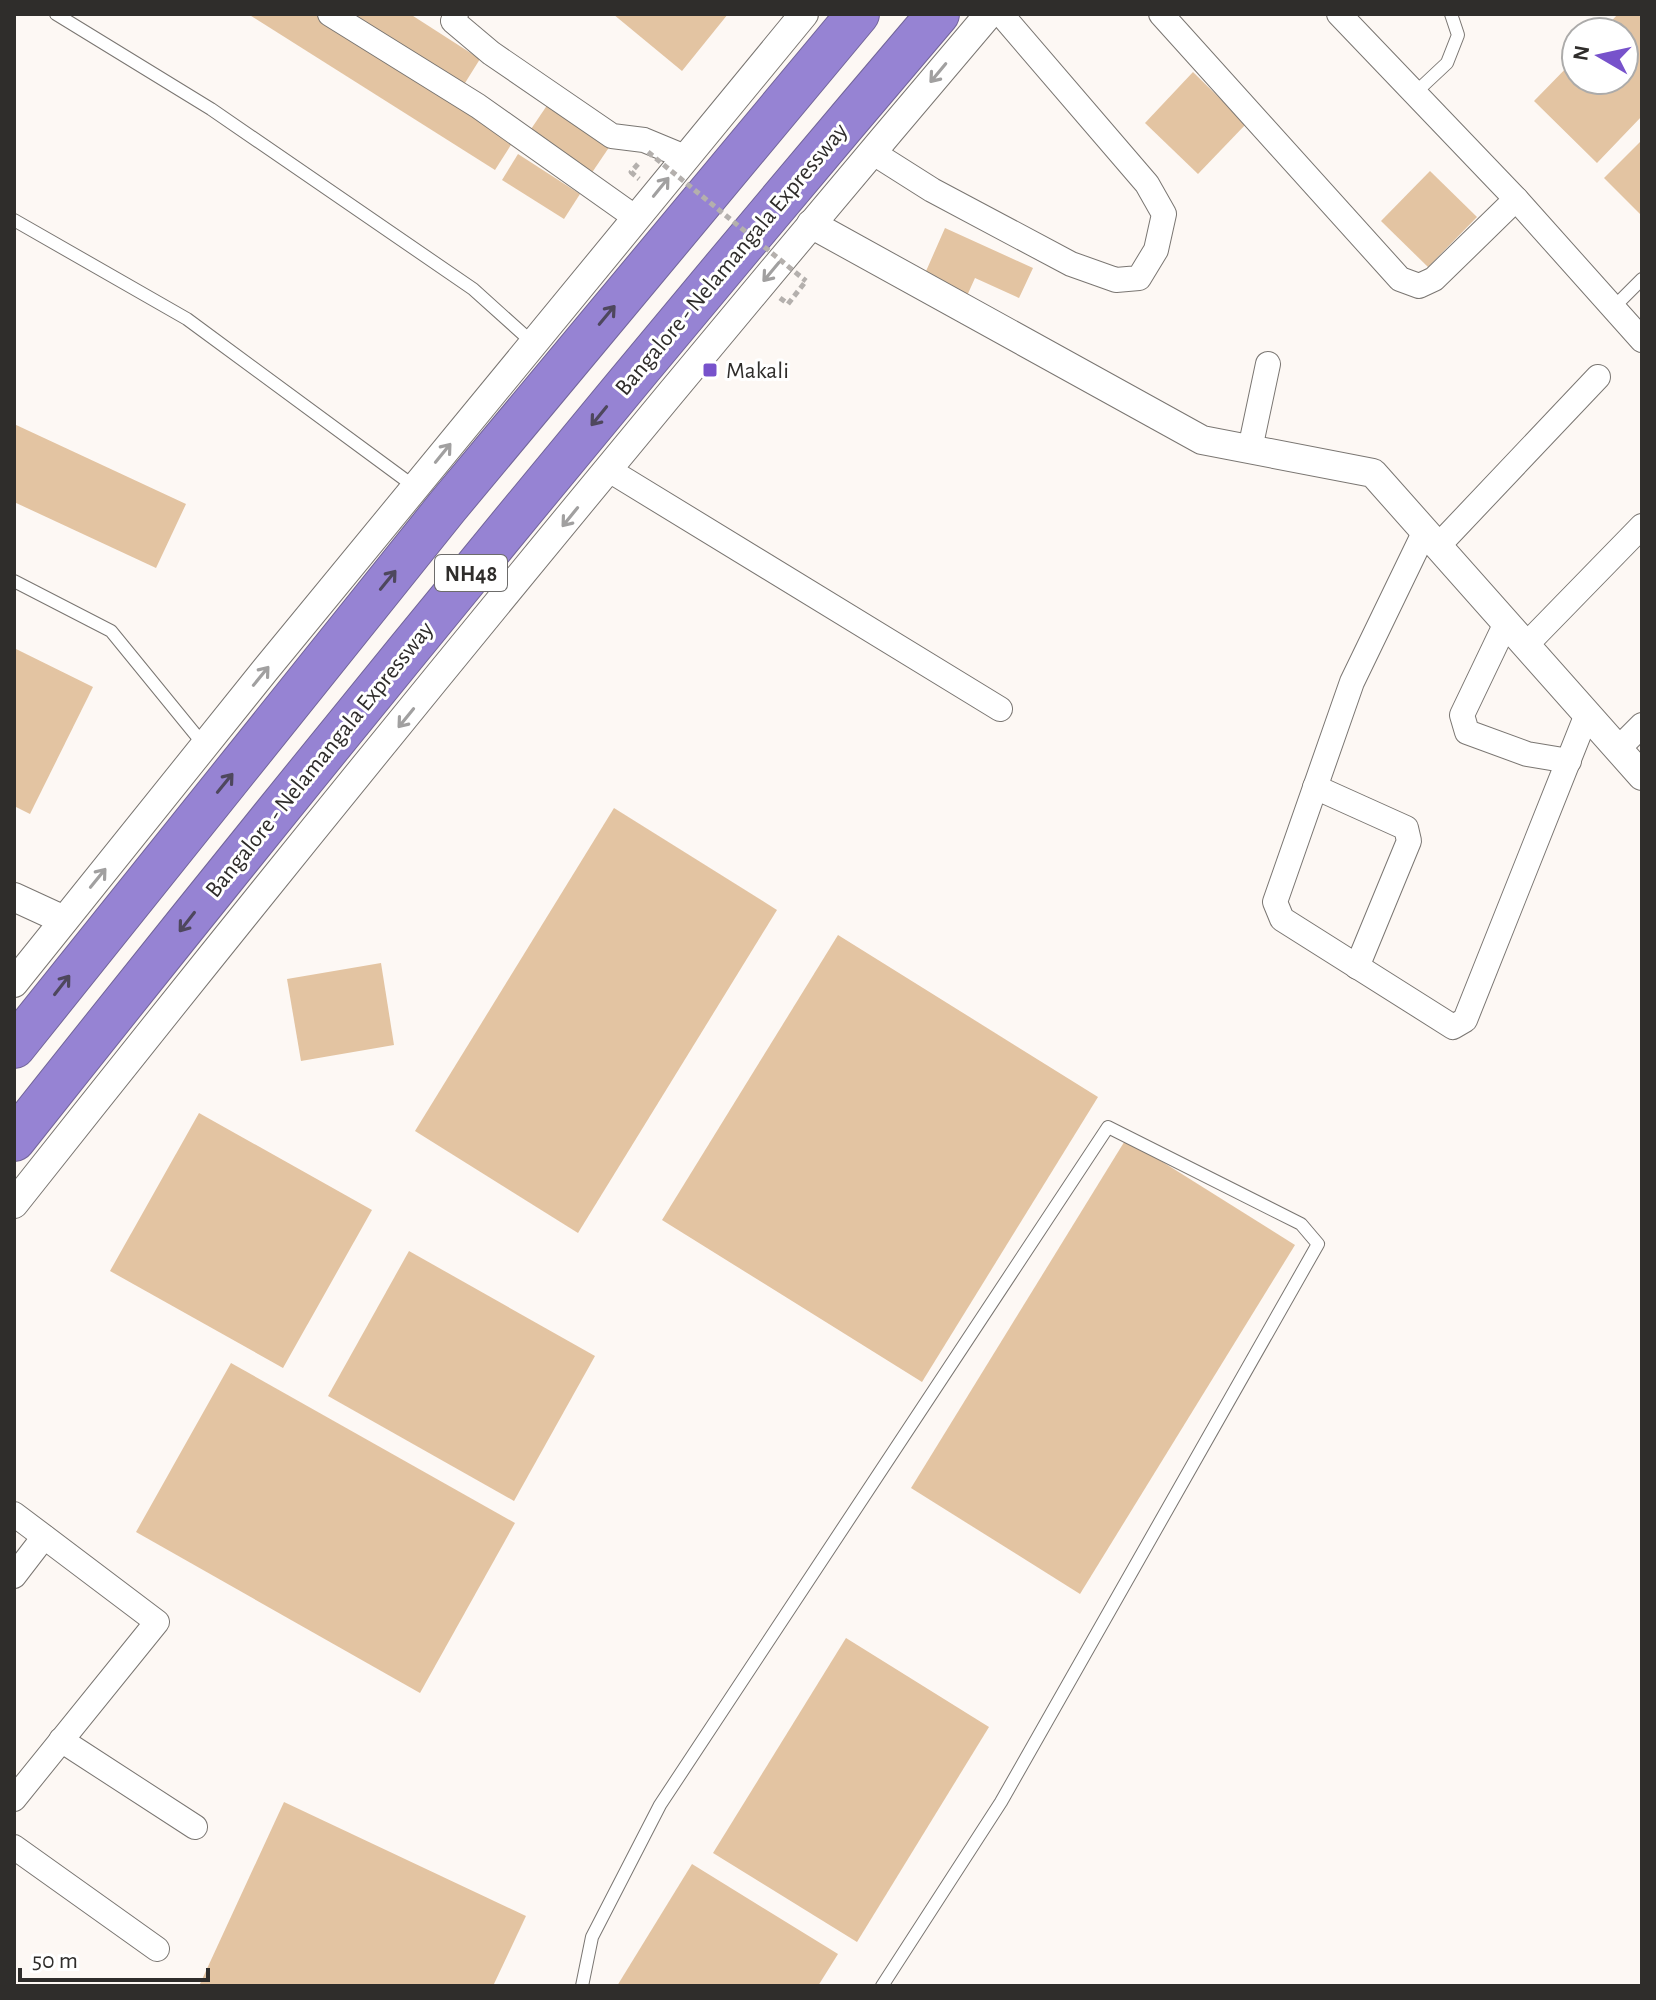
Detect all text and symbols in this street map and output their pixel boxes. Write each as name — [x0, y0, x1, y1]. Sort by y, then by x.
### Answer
north arrow — [1560, 16, 1640, 96]
text: N — [1569, 44, 1593, 62]
one-way arrow — [930, 63, 948, 83]
street label: Bangalore - Nelamangala Expressway — [611, 119, 853, 400]
one-way arrow — [652, 177, 670, 197]
one-way arrow — [762, 261, 780, 282]
one-way arrow — [598, 305, 616, 326]
place label: Makali — [726, 359, 789, 383]
marker: Makali — [701, 361, 719, 379]
one-way arrow — [591, 406, 609, 427]
one-way arrow — [434, 443, 452, 464]
one-way arrow — [562, 506, 580, 527]
road number: NH48 — [435, 555, 507, 591]
one-way arrow — [380, 570, 397, 591]
street label: Bangalore - Nelamangala Expressway — [201, 617, 438, 902]
one-way arrow — [251, 665, 269, 686]
one-way arrow — [397, 707, 415, 728]
one-way arrow — [216, 773, 234, 794]
one-way arrow — [89, 868, 106, 889]
one-way arrow — [179, 911, 196, 932]
one-way arrow — [54, 975, 71, 996]
scale bar — [20, 1932, 208, 1982]
text: 50 m — [32, 1949, 78, 1973]

